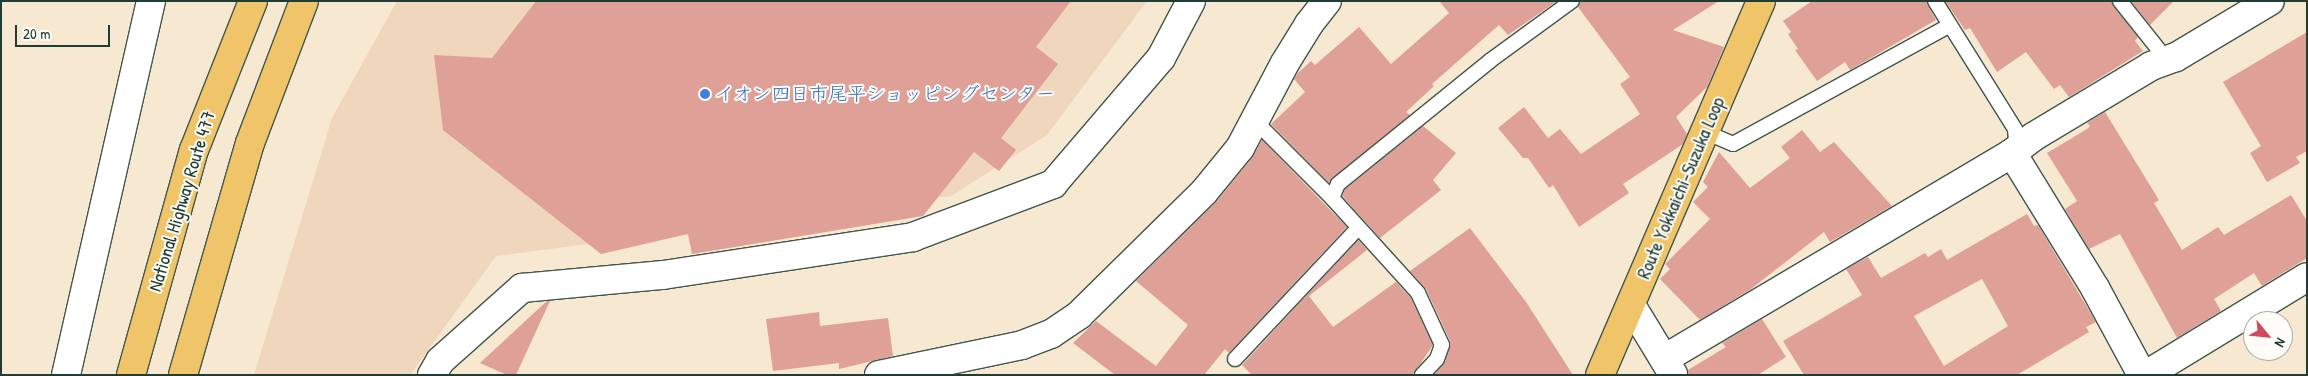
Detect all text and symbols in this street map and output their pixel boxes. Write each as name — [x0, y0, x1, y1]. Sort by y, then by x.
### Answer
scale bar — [18, 15, 112, 47]
text: 20 m — [23, 23, 50, 44]
place label: イオン四日市尾平ショッピングセンター — [715, 83, 1057, 105]
marker: イオン四日市尾平ショッピングセンター — [699, 88, 711, 100]
street label: Route Yokkaichi-Suzuka Loop — [1632, 94, 1730, 282]
street label: National Highway Route 477 — [144, 108, 220, 294]
north arrow — [2243, 311, 2293, 361]
text: N — [2271, 335, 2291, 351]

